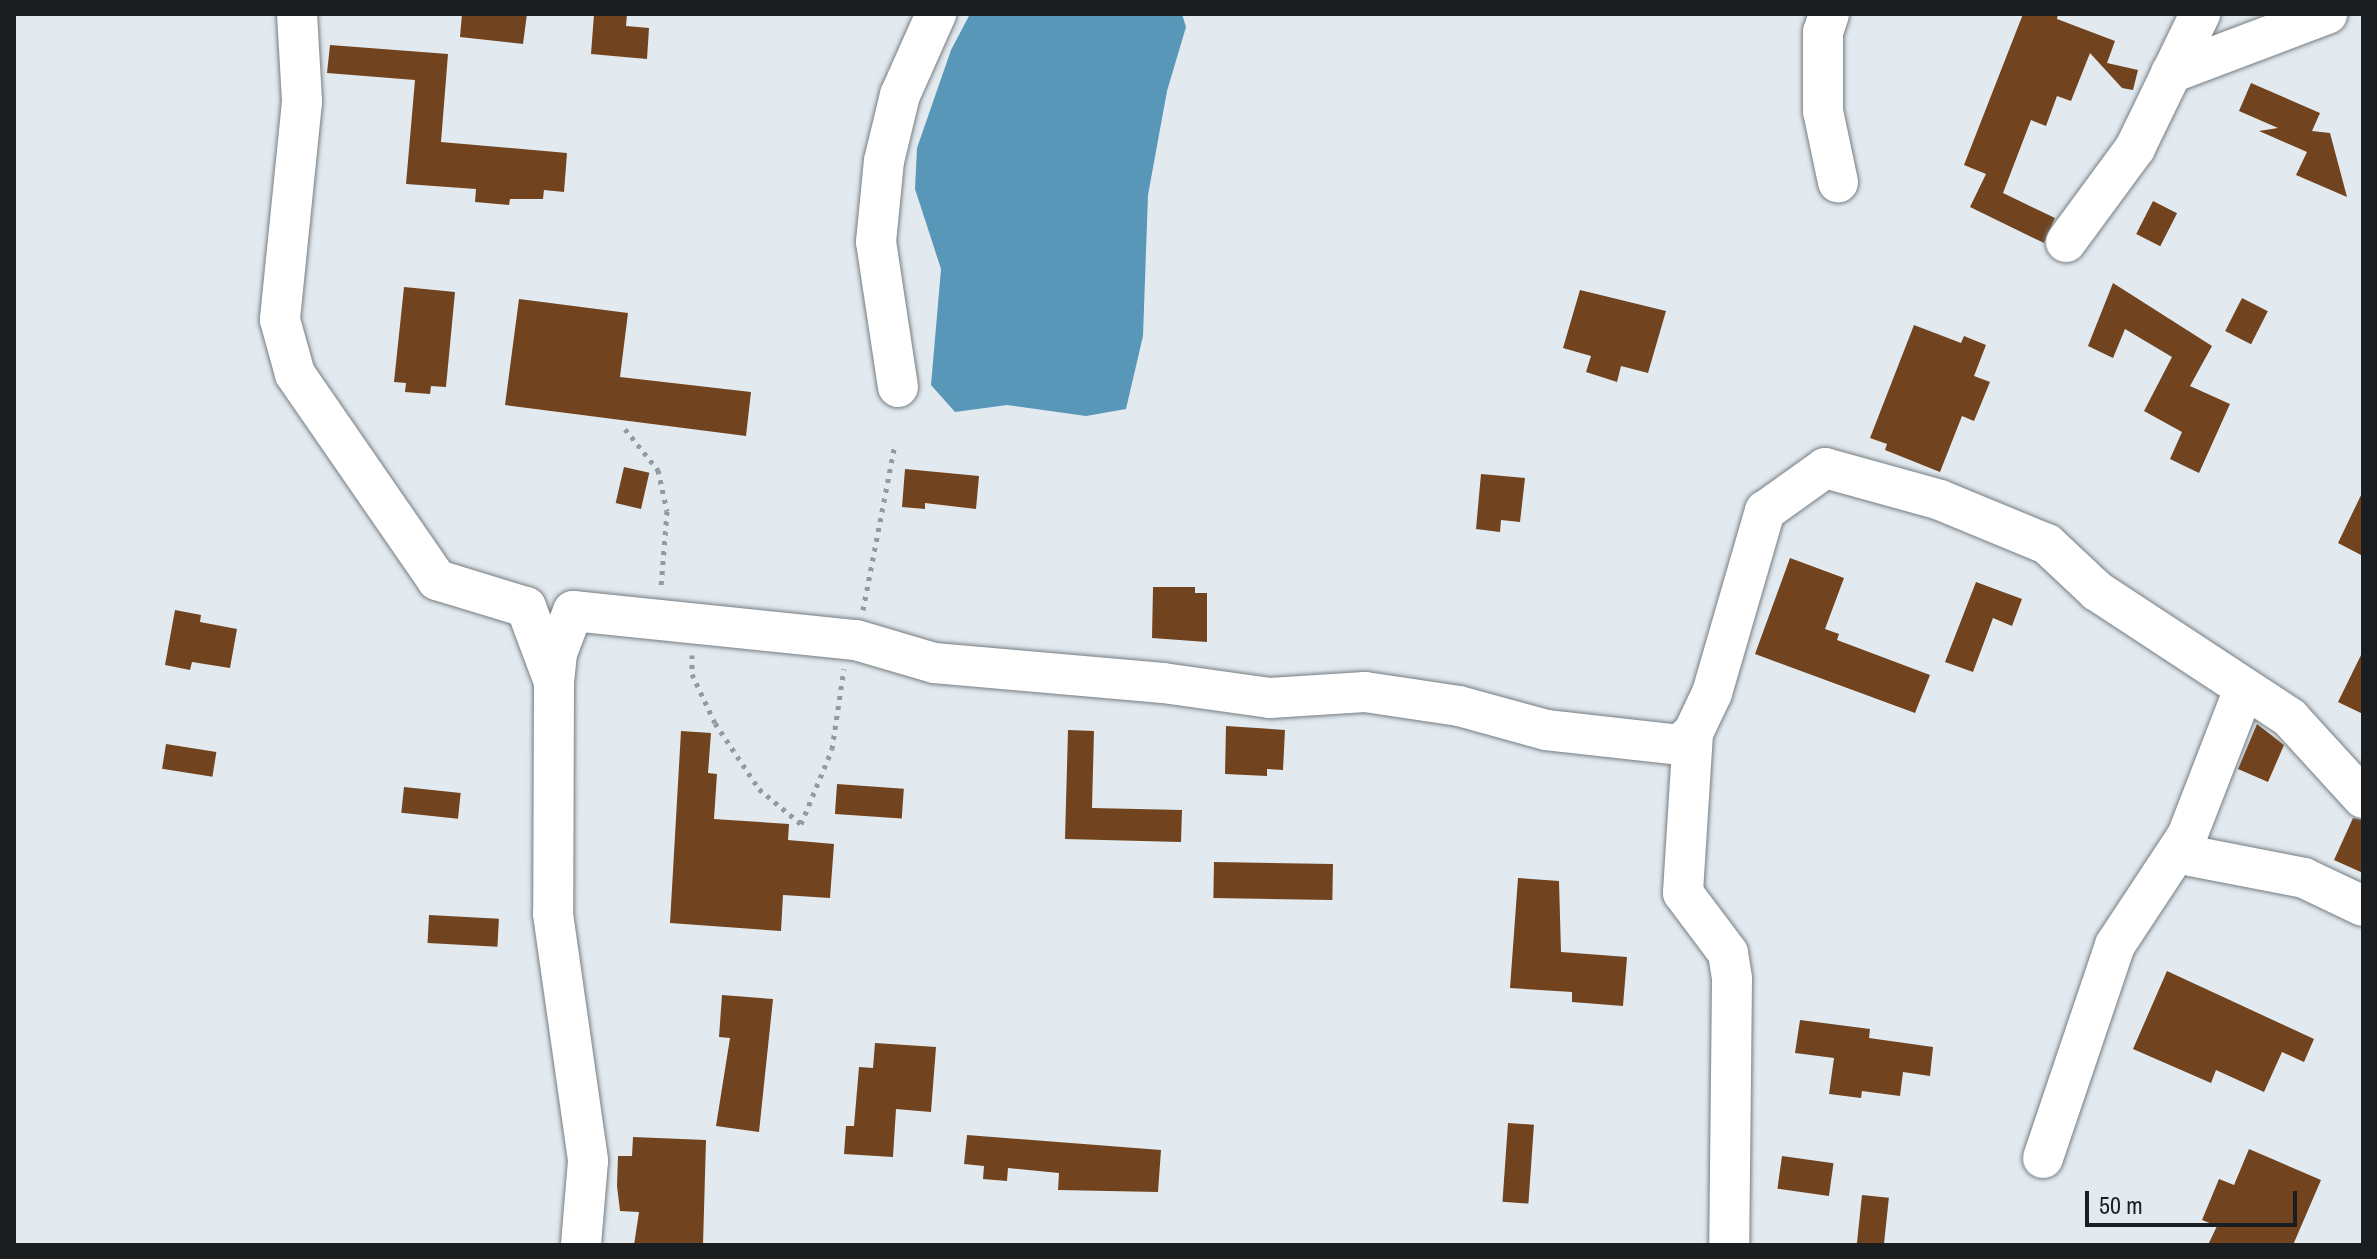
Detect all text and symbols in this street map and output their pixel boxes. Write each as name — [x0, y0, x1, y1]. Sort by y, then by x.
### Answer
scale bar — [2089, 1175, 2301, 1225]
text: 50 m — [2099, 1189, 2143, 1221]

